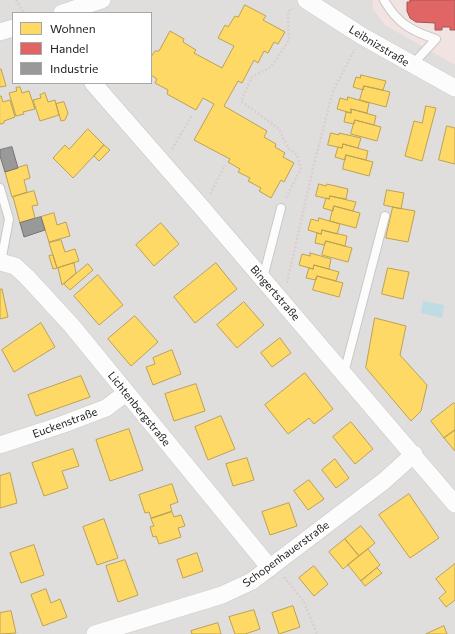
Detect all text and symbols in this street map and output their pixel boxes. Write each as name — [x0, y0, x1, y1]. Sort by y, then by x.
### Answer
legend — [12, 12, 152, 84]
text: Wohnen — [50, 21, 96, 35]
street label: Leibnizstraße — [346, 23, 412, 69]
text: Handel — [50, 41, 88, 55]
text: Industrie — [50, 61, 98, 75]
street label: Bingertstraße — [247, 263, 303, 323]
street label: Lichtenbergstraße — [105, 369, 173, 449]
street label: Euckenstraße — [31, 405, 99, 441]
street label: Schopenhauerstraße — [240, 518, 332, 590]

